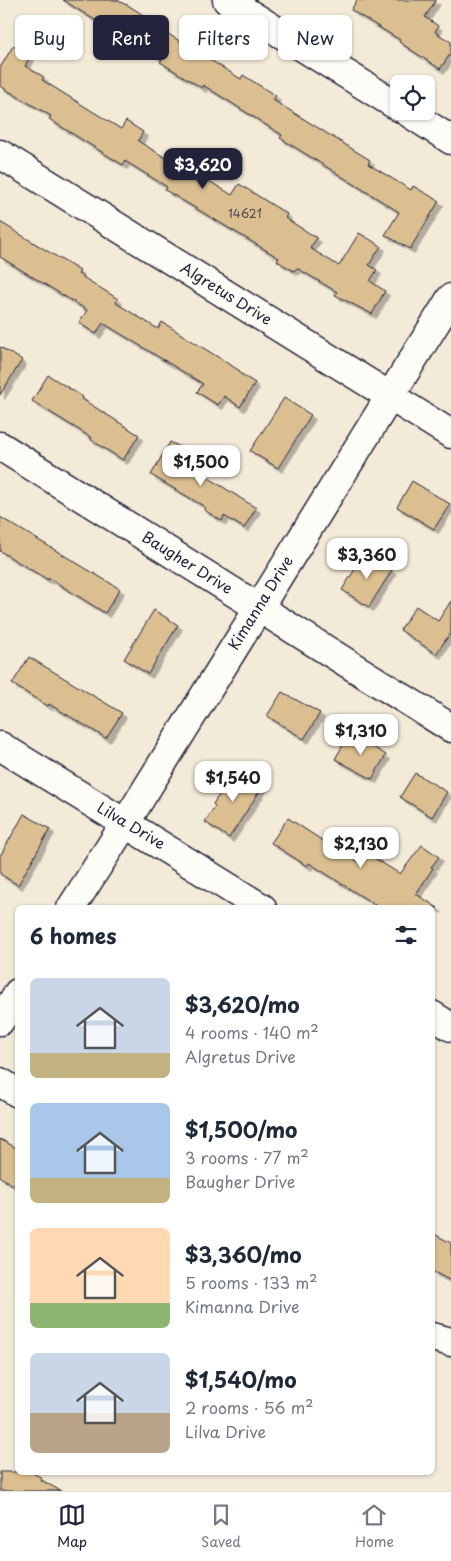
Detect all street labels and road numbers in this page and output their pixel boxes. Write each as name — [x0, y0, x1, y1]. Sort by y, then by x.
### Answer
street label: Algretus Drive — [177, 255, 277, 330]
street label: Baugher Drive — [138, 525, 238, 599]
street label: Kimanna Drive — [222, 551, 298, 654]
street label: Lilva Drive — [93, 795, 170, 854]

